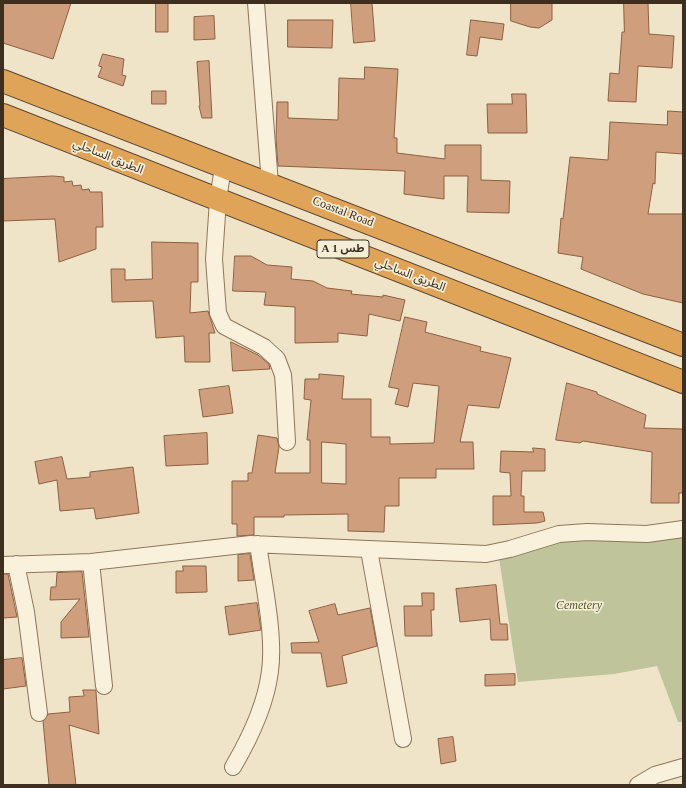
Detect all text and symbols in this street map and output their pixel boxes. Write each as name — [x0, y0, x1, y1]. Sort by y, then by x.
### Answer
street label: الطريق الساحلي — [71, 136, 145, 178]
street label: Coastal Road — [310, 194, 376, 230]
road number: A 1 طس — [317, 240, 369, 258]
street label: الطريق الساحلي — [373, 255, 447, 295]
park label: Cemetery — [556, 599, 602, 613]

